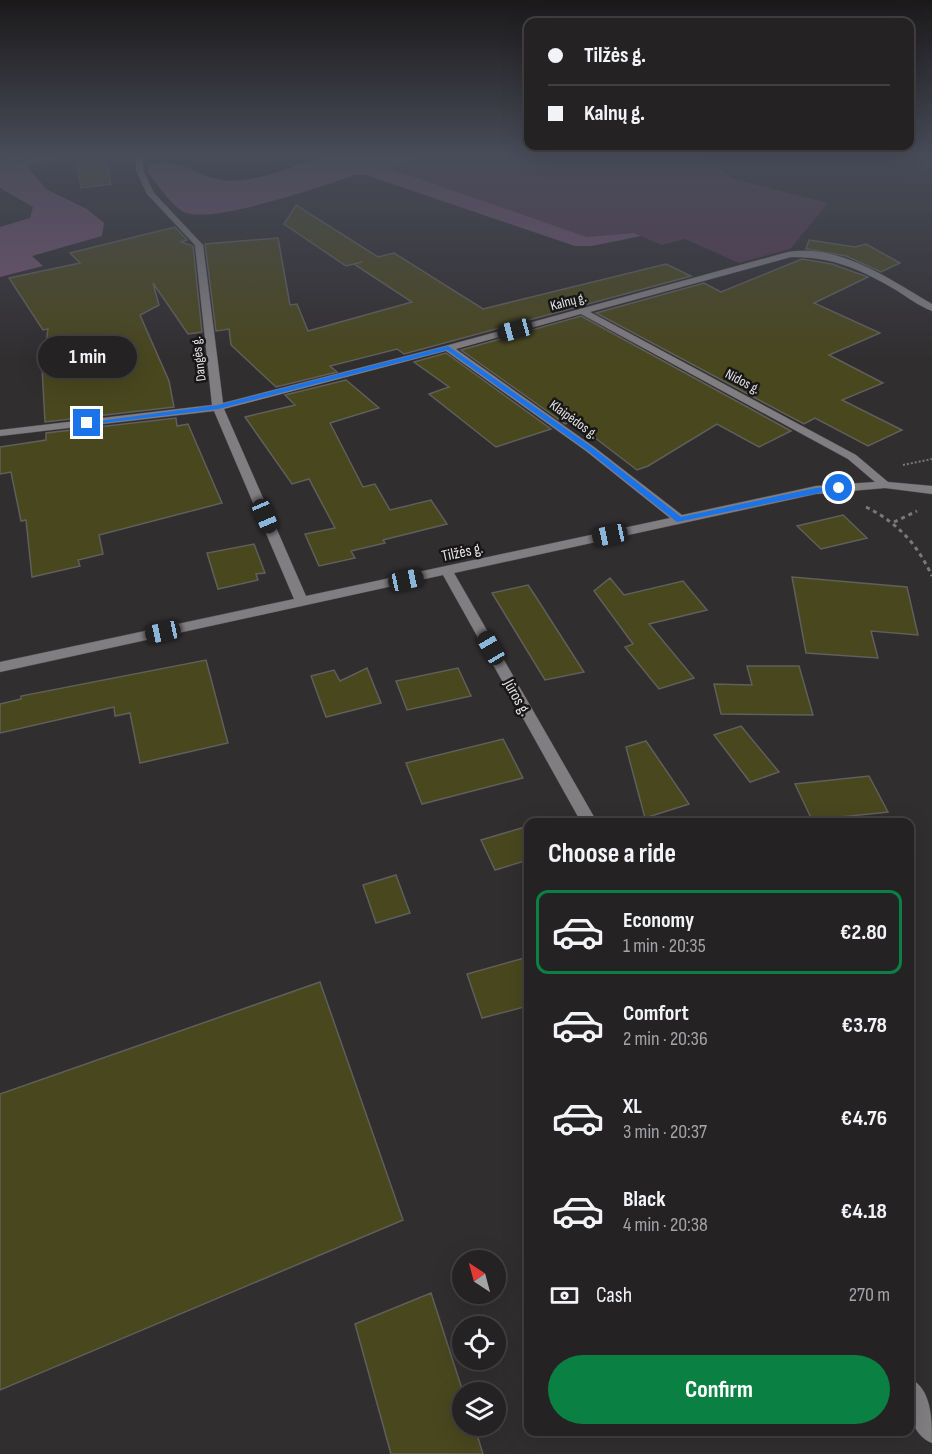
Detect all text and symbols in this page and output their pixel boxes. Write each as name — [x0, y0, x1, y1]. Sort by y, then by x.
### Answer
text: Tilžės g. — [584, 42, 646, 69]
text: Kalnų g. — [584, 100, 645, 127]
street label: Kalnų g. — [548, 289, 588, 314]
car — [495, 317, 535, 343]
callout: 1 min — [38, 336, 136, 378]
street label: Dangės g. — [187, 336, 210, 382]
text: 1 min — [69, 345, 106, 369]
street label: Nidos g. — [722, 365, 763, 398]
street label: Klaipėdos g. — [546, 396, 601, 443]
route end — [73, 409, 100, 436]
route start — [825, 474, 852, 501]
car — [250, 496, 280, 536]
car — [591, 522, 629, 548]
street label: Tilžės g. — [440, 539, 485, 566]
car — [387, 567, 425, 593]
car — [144, 619, 182, 645]
car — [474, 628, 508, 668]
street label: Jūros g. — [499, 675, 534, 719]
text: Choose a ride — [548, 838, 676, 870]
icon: car — [551, 905, 605, 959]
text: Economy — [623, 907, 694, 934]
text: €2.80 — [840, 919, 887, 946]
text: 1 min · 20:35 — [623, 934, 706, 958]
icon: car — [551, 998, 605, 1052]
text: Comfort — [623, 1000, 689, 1027]
text: €3.78 — [841, 1012, 887, 1039]
text: 2 min · 20:36 — [623, 1027, 708, 1051]
icon: car — [551, 1091, 605, 1145]
text: XL — [623, 1093, 642, 1120]
text: €4.76 — [841, 1105, 887, 1132]
text: 3 min · 20:37 — [623, 1120, 707, 1144]
icon: car — [551, 1184, 605, 1238]
text: Black — [623, 1186, 665, 1213]
text: €4.18 — [841, 1198, 887, 1225]
text: 4 min · 20:38 — [623, 1213, 708, 1237]
north arrow — [452, 1250, 506, 1304]
map controls — [452, 1250, 506, 1436]
icon: cash — [548, 1279, 581, 1312]
text: Cash — [596, 1282, 632, 1309]
text: 270 m — [849, 1283, 890, 1307]
button: locate — [452, 1316, 506, 1370]
button: Confirm — [548, 1355, 890, 1424]
button: layers — [452, 1382, 506, 1436]

